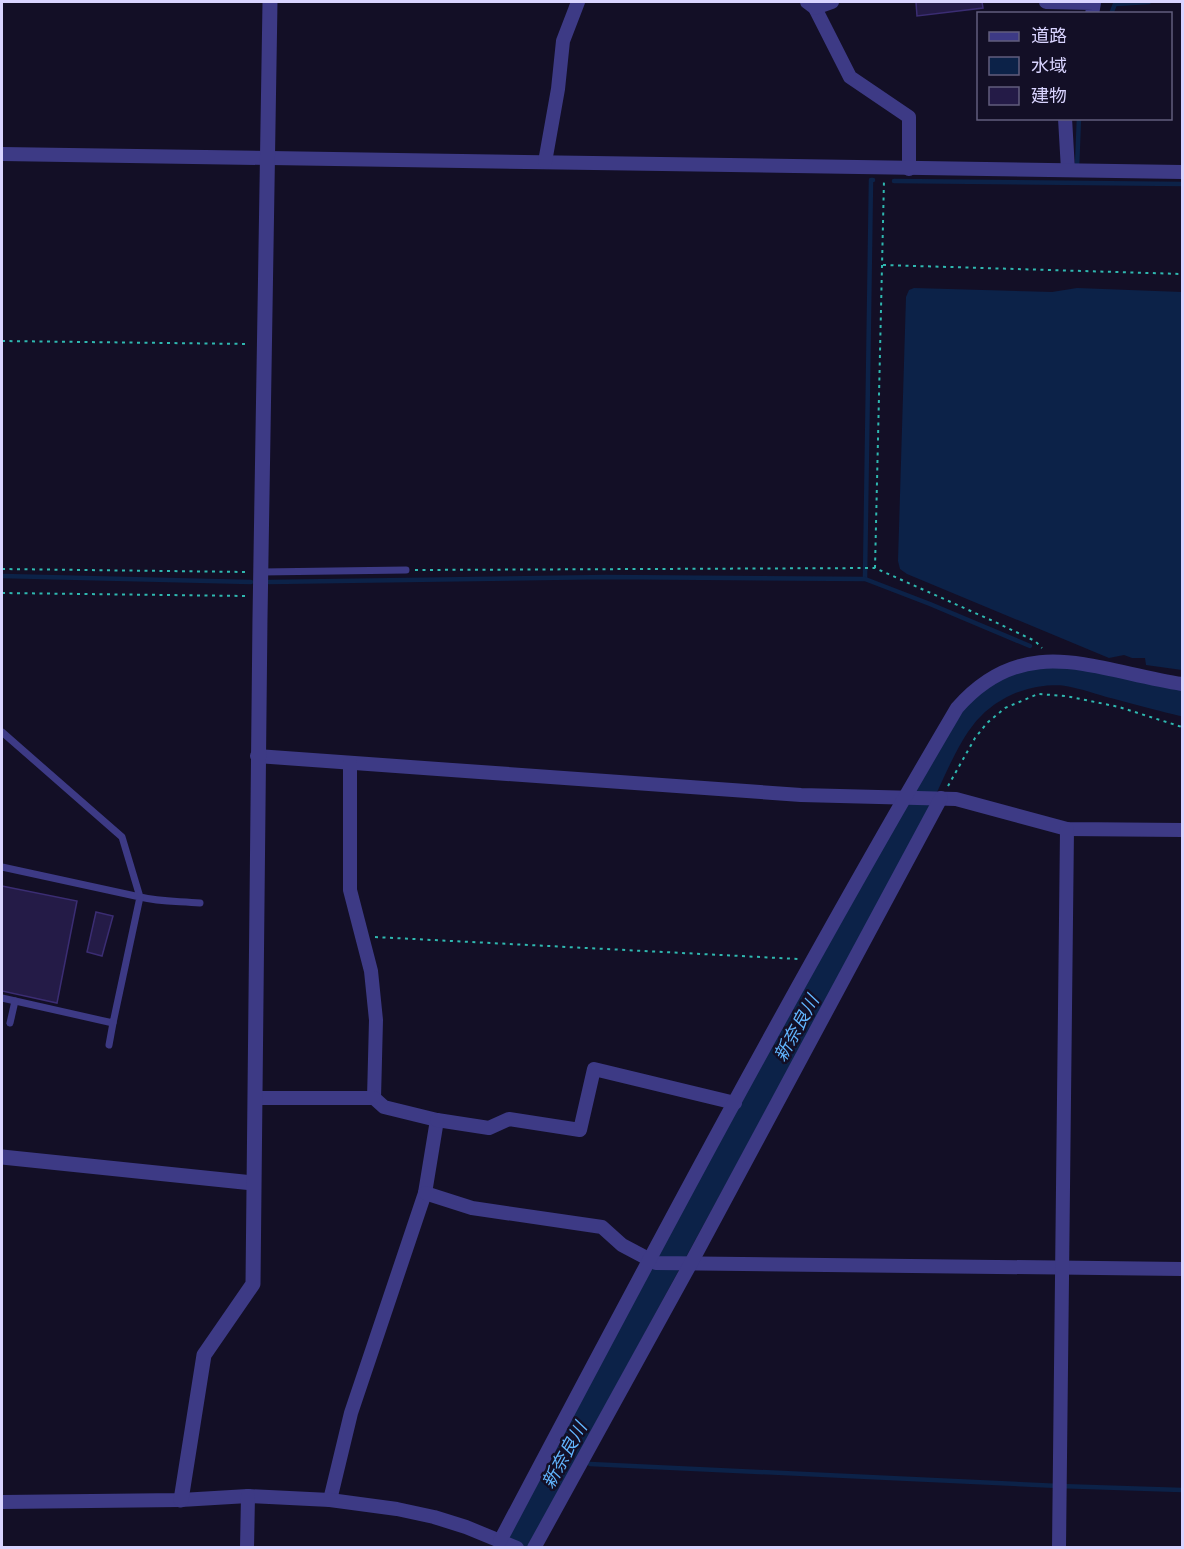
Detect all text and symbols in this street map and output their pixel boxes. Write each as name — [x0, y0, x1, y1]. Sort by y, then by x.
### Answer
legend — [977, 12, 1172, 120]
text: 道路 — [1031, 24, 1067, 47]
text: 水域 — [1031, 54, 1067, 77]
text: 建物 — [1031, 84, 1067, 107]
water label: 新奈良川 — [768, 989, 824, 1065]
water label: 新奈良川 — [536, 1416, 592, 1492]

